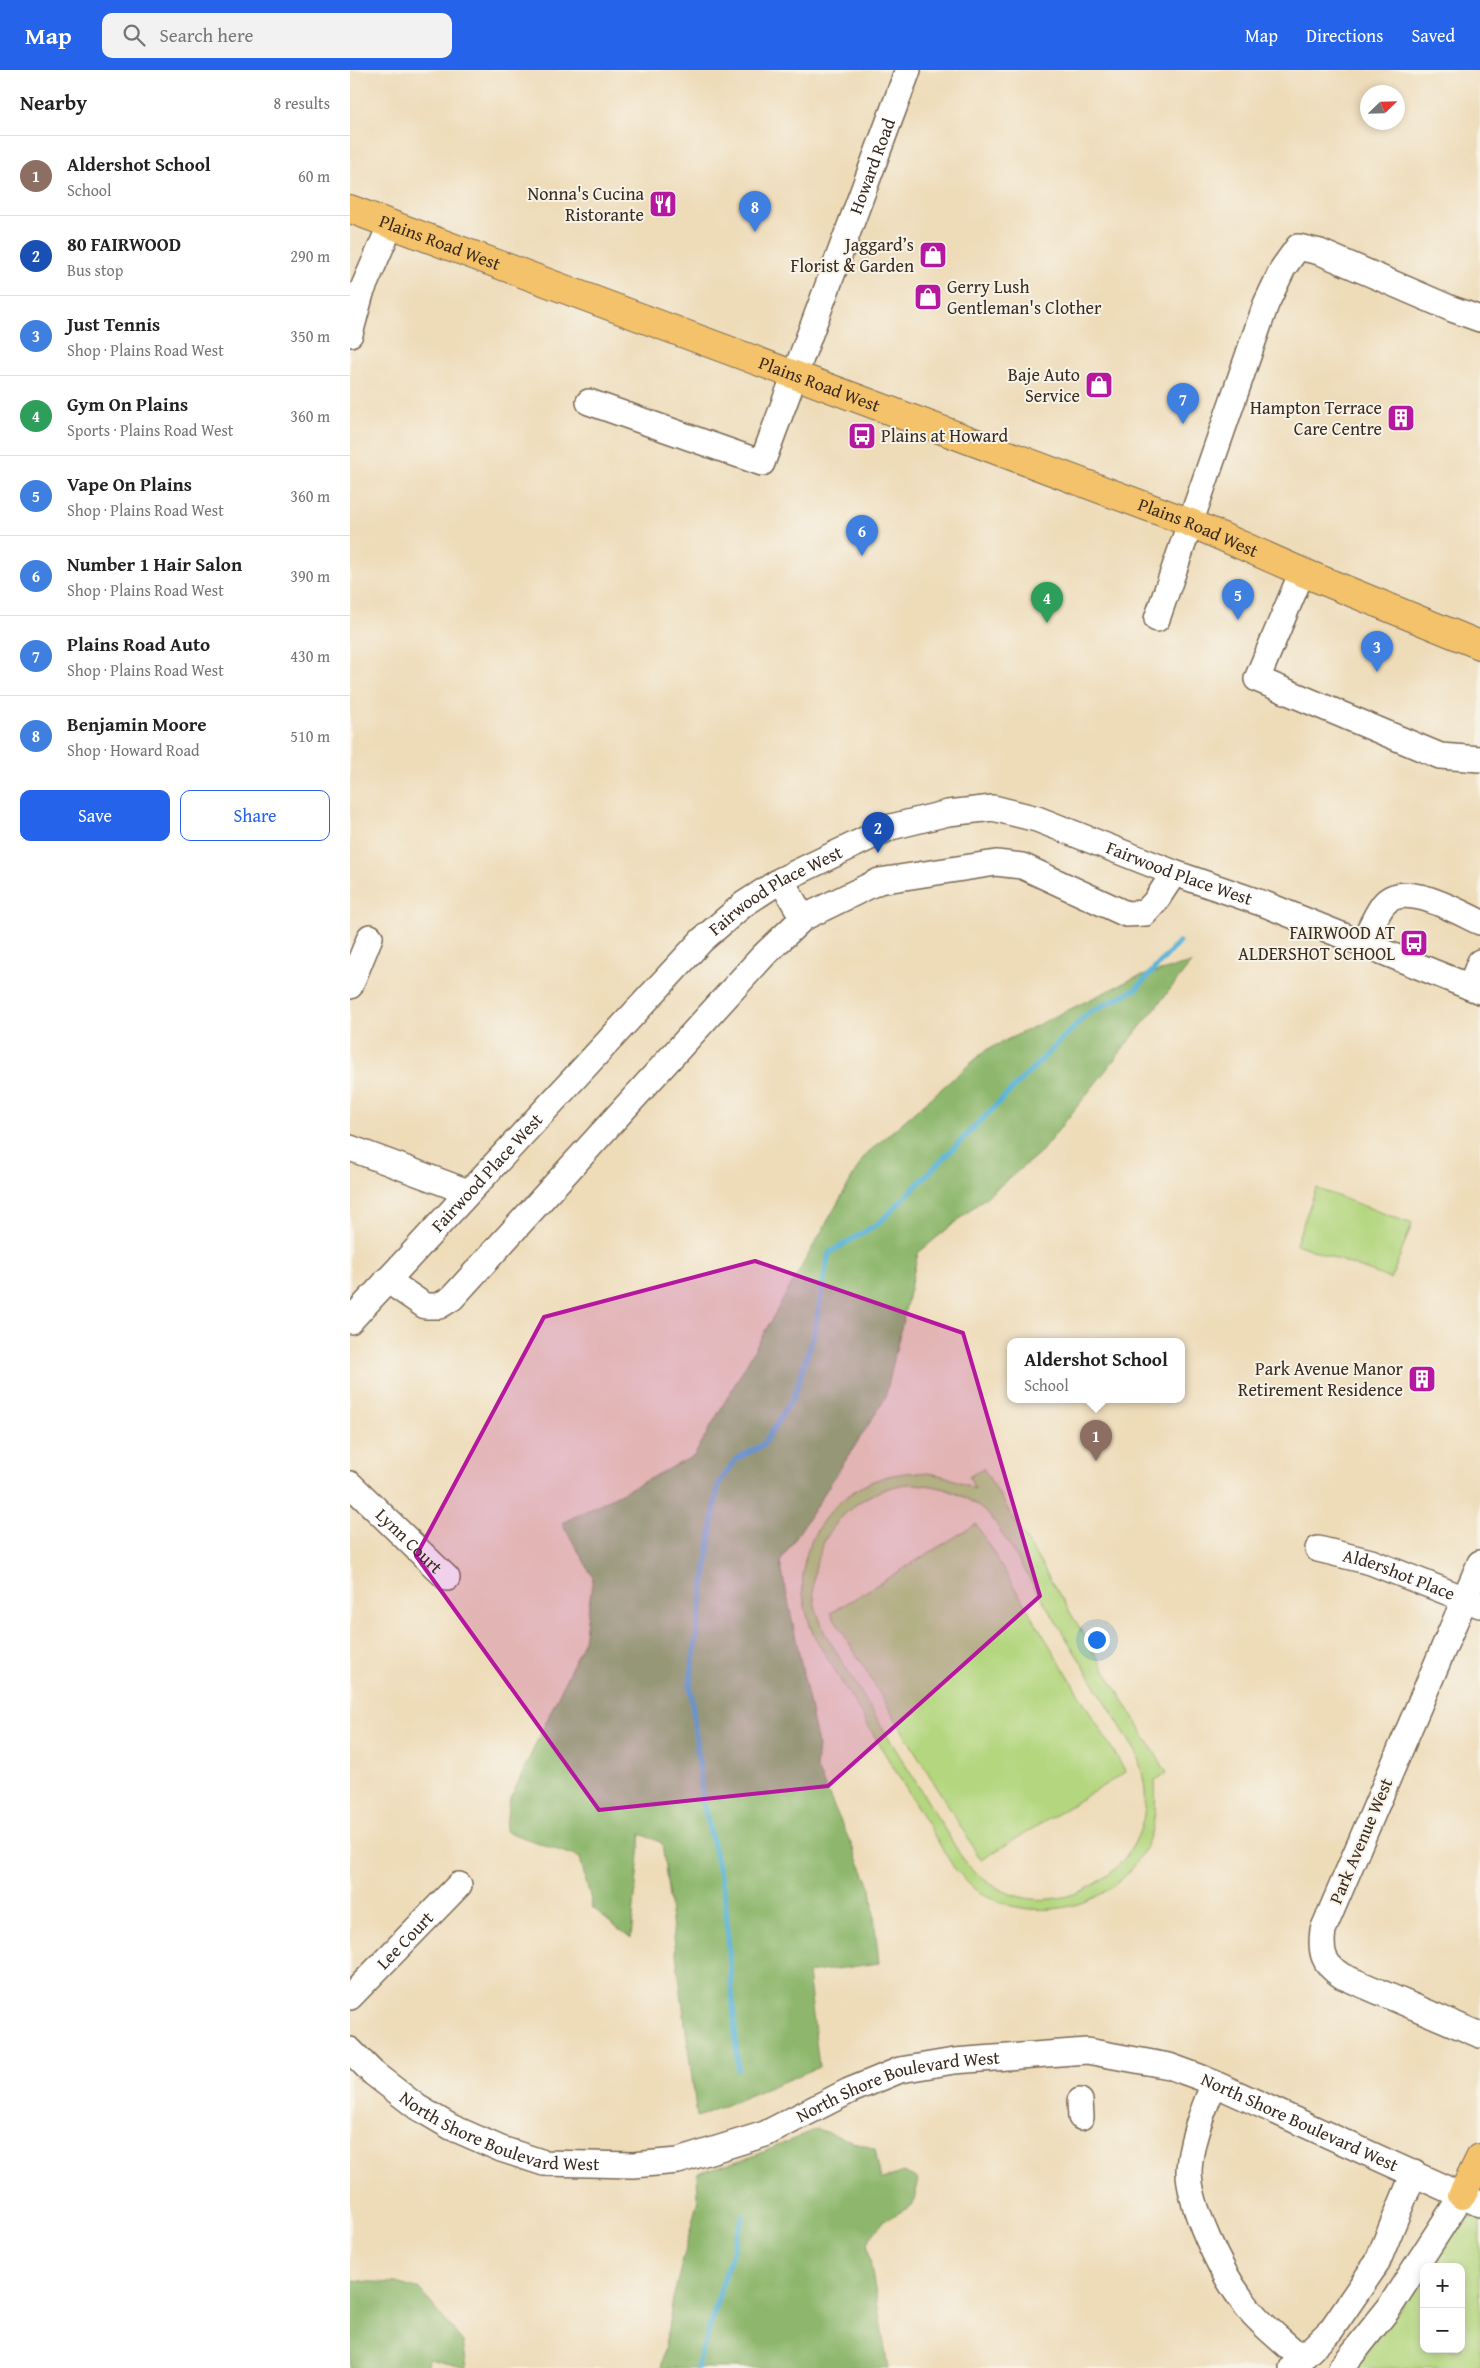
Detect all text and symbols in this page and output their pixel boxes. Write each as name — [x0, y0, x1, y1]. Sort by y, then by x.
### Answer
search box — [102, 13, 452, 58]
text: Map — [25, 18, 72, 53]
icon: search — [120, 21, 148, 49]
text: Search here — [160, 21, 253, 49]
text: Map — [1245, 22, 1278, 49]
text: Directions — [1306, 22, 1383, 49]
text: Saved — [1411, 22, 1455, 49]
north arrow — [1360, 85, 1405, 130]
text: Nearby — [20, 87, 87, 118]
text: 8 results — [273, 91, 330, 115]
street label: Howard Road — [842, 114, 902, 218]
text: Aldershot School — [67, 150, 211, 178]
text: 1 — [32, 164, 40, 188]
text: 60 m — [298, 164, 330, 188]
text: School — [67, 178, 111, 202]
place label: Nonna's Cucina Ristorante — [527, 180, 644, 228]
restaurant icon: Nonna's Cucina Ristorante — [648, 189, 678, 219]
pin: 8 — [739, 191, 771, 232]
street label: Plains Road West — [376, 207, 505, 277]
text: 80 FAIRWOOD — [67, 230, 181, 258]
place label: Jaggard’s Florist & Garden — [790, 231, 914, 279]
shop icon: Jaggard’s Florist & Garden — [918, 240, 948, 270]
text: 2 — [32, 244, 40, 268]
text: 290 m — [290, 244, 330, 268]
text: Bus stop — [67, 258, 123, 282]
place label: Gerry Lush Gentleman's Clother — [947, 273, 1102, 321]
shop icon: Gerry Lush Gentleman's Clother — [913, 282, 943, 312]
text: Just Tennis — [67, 310, 160, 338]
text: 3 — [32, 324, 40, 348]
text: 350 m — [290, 324, 330, 348]
text: Shop · Plains Road West — [67, 338, 224, 362]
street label: Plains Road West — [755, 349, 885, 419]
place label: Baje Auto Service — [1008, 361, 1080, 409]
shop icon: Baje Auto Service — [1084, 370, 1114, 400]
pin: 7 — [1167, 383, 1199, 424]
text: Gym On Plains — [67, 390, 188, 418]
place label: Hampton Terrace Care Centre — [1250, 394, 1382, 442]
building icon: Hampton Terrace Care Centre — [1386, 403, 1416, 433]
text: 4 — [32, 404, 40, 428]
text: 360 m — [290, 404, 330, 428]
text: Sports · Plains Road West — [67, 418, 233, 442]
bus stop icon: Plains at Howard — [847, 421, 877, 451]
place label: Plains at Howard — [881, 422, 1008, 449]
text: Vape On Plains — [67, 470, 192, 498]
text: 5 — [32, 484, 40, 508]
text: 360 m — [290, 484, 330, 508]
street label: Plains Road West — [1134, 490, 1263, 564]
text: Shop · Plains Road West — [67, 498, 224, 522]
pin: 6 — [846, 515, 878, 556]
text: Number 1 Hair Salon — [67, 550, 242, 578]
text: 6 — [32, 564, 40, 588]
text: 390 m — [290, 564, 330, 588]
text: Shop · Plains Road West — [67, 578, 224, 602]
pin: 5 — [1222, 579, 1254, 620]
pin: 4 — [1031, 582, 1063, 623]
text: Plains Road Auto — [67, 630, 210, 658]
pin: 3 — [1361, 631, 1393, 672]
text: 7 — [32, 644, 40, 668]
text: 430 m — [290, 644, 330, 668]
text: Shop · Plains Road West — [67, 658, 224, 682]
text: Benjamin Moore — [67, 710, 207, 738]
text: 8 — [32, 724, 40, 748]
text: 510 m — [290, 724, 330, 748]
text: Shop · Howard Road — [67, 738, 200, 762]
button: Save — [20, 790, 170, 841]
button: Share — [180, 790, 330, 841]
pin: 2 — [862, 812, 894, 853]
street label: Fairwood Place West — [1103, 834, 1257, 912]
street label: Fairwood Place West — [702, 838, 847, 942]
place label: FAIRWOOD AT ALDERSHOT SCHOOL — [1238, 919, 1395, 967]
bus stop icon: FAIRWOOD AT ALDERSHOT SCHOOL — [1399, 928, 1429, 958]
street label: Fairwood Place West — [425, 1106, 549, 1238]
popup — [1007, 1338, 1185, 1403]
text: Aldershot School — [1024, 1345, 1168, 1373]
place label: Park Avenue Manor Retirement Residence — [1238, 1355, 1404, 1403]
building icon: Park Avenue Manor Retirement Residence — [1407, 1364, 1437, 1394]
text: School — [1024, 1373, 1069, 1397]
pin: 1 — [1080, 1420, 1112, 1461]
street label: Lynn Court — [370, 1502, 449, 1580]
street label: Aldershot Place — [1340, 1542, 1459, 1607]
your location — [1084, 1627, 1110, 1653]
street label: Park Avenue West — [1322, 1773, 1399, 1908]
street label: Lee Court — [370, 1904, 440, 1975]
street label: North Shore Boulevard West — [791, 2044, 1001, 2129]
street label: North Shore Boulevard West — [1197, 2065, 1403, 2178]
street label: North Shore Boulevard West — [394, 2084, 600, 2177]
map controls — [1420, 2263, 1465, 2353]
button: + — [1420, 2263, 1465, 2308]
button: − — [1420, 2308, 1465, 2353]

